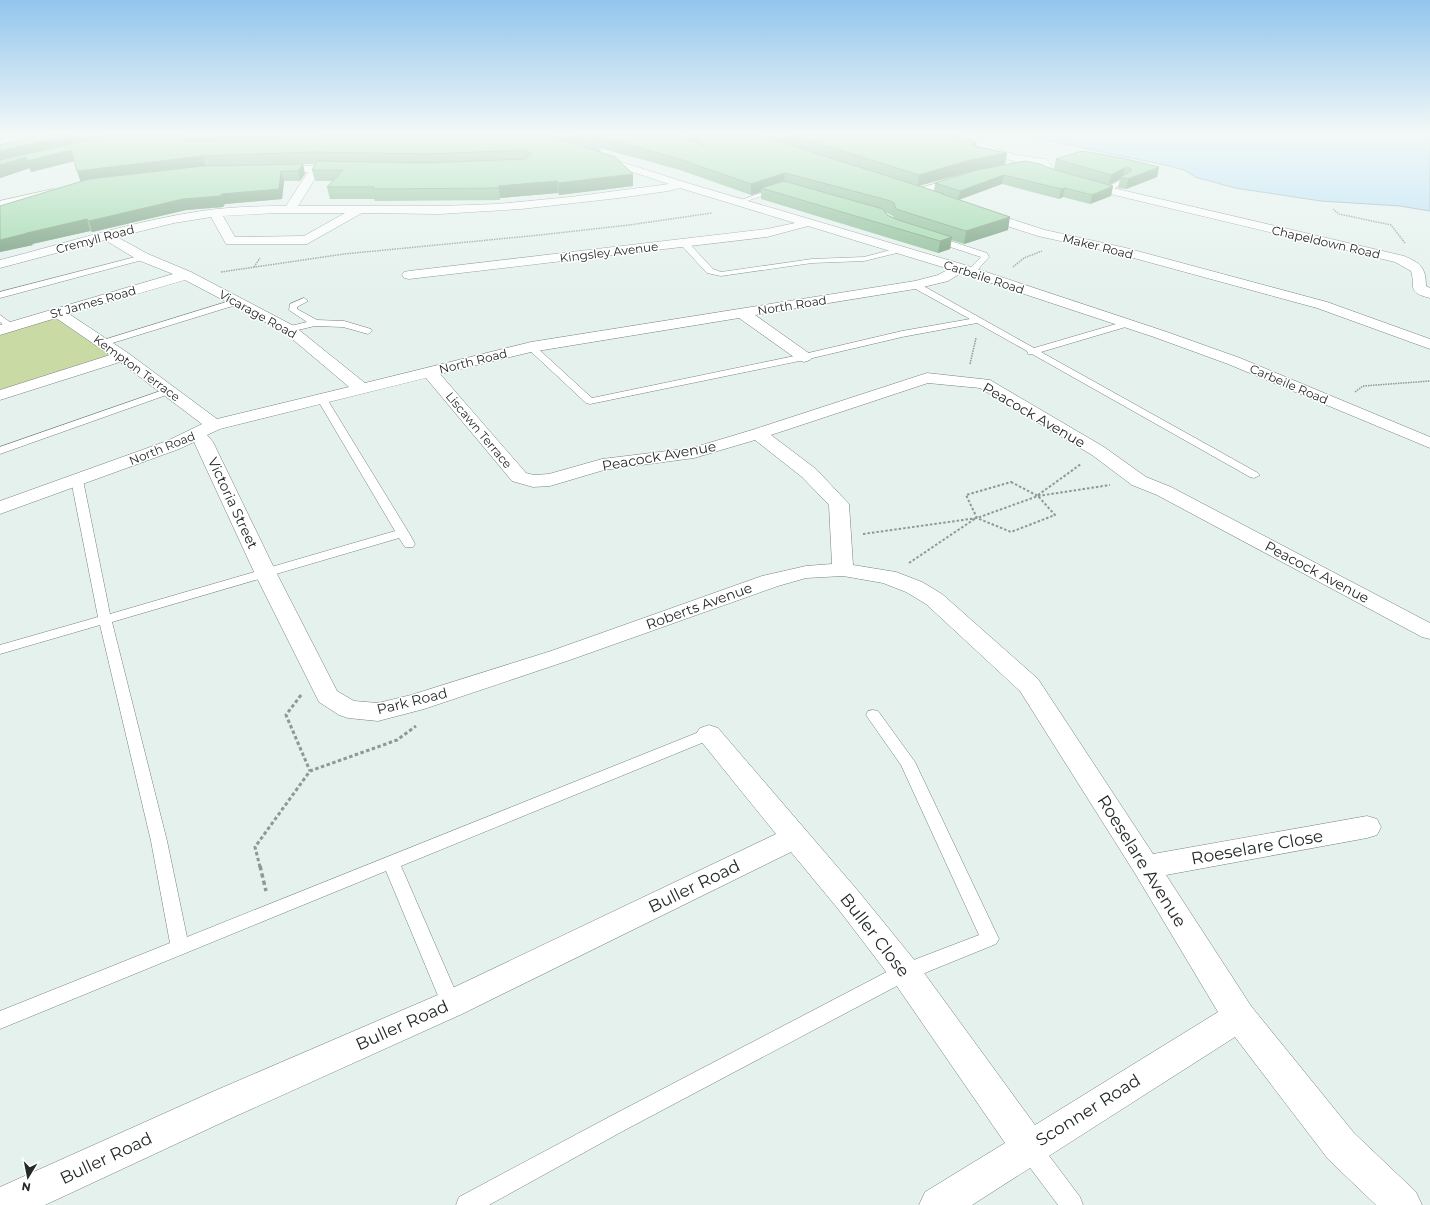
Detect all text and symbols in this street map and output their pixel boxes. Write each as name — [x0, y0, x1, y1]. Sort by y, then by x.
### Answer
street label: Cremyll Road — [54, 221, 136, 257]
street label: Chapeldown Road — [1270, 222, 1382, 262]
street label: Maker Road — [1061, 230, 1135, 262]
street label: Kingsley Avenue — [559, 239, 659, 265]
street label: Carbeile Road — [942, 257, 1026, 297]
street label: St James Road — [48, 283, 138, 321]
street label: Vicarage Road — [216, 286, 300, 342]
street label: North Road — [756, 292, 828, 318]
street label: Kempton Terrace — [91, 332, 183, 404]
street label: North Road — [437, 345, 509, 377]
street label: Carbeile Road — [1247, 361, 1331, 407]
street label: Peacock Avenue — [979, 378, 1089, 452]
street label: Liscawn Terrace — [443, 389, 515, 471]
street label: North Road — [127, 428, 197, 468]
street label: Peacock Avenue — [601, 437, 717, 475]
street label: Victoria Street — [204, 454, 262, 552]
street label: Peacock Avenue — [1262, 537, 1372, 607]
street label: Roberts Avenue — [643, 578, 755, 634]
street label: Park Road — [375, 684, 449, 718]
street label: Roeselare Avenue — [1093, 791, 1191, 931]
street label: Roeselare Close — [1189, 826, 1325, 868]
street label: Buller Road — [645, 855, 743, 917]
street label: Buller Close — [836, 889, 914, 981]
street label: Buller Road — [353, 996, 451, 1054]
street label: Sconner Road — [1032, 1070, 1144, 1150]
street label: Buller Road — [57, 1128, 155, 1188]
north arrow — [8, 1157, 48, 1197]
text: N — [21, 1179, 32, 1195]

